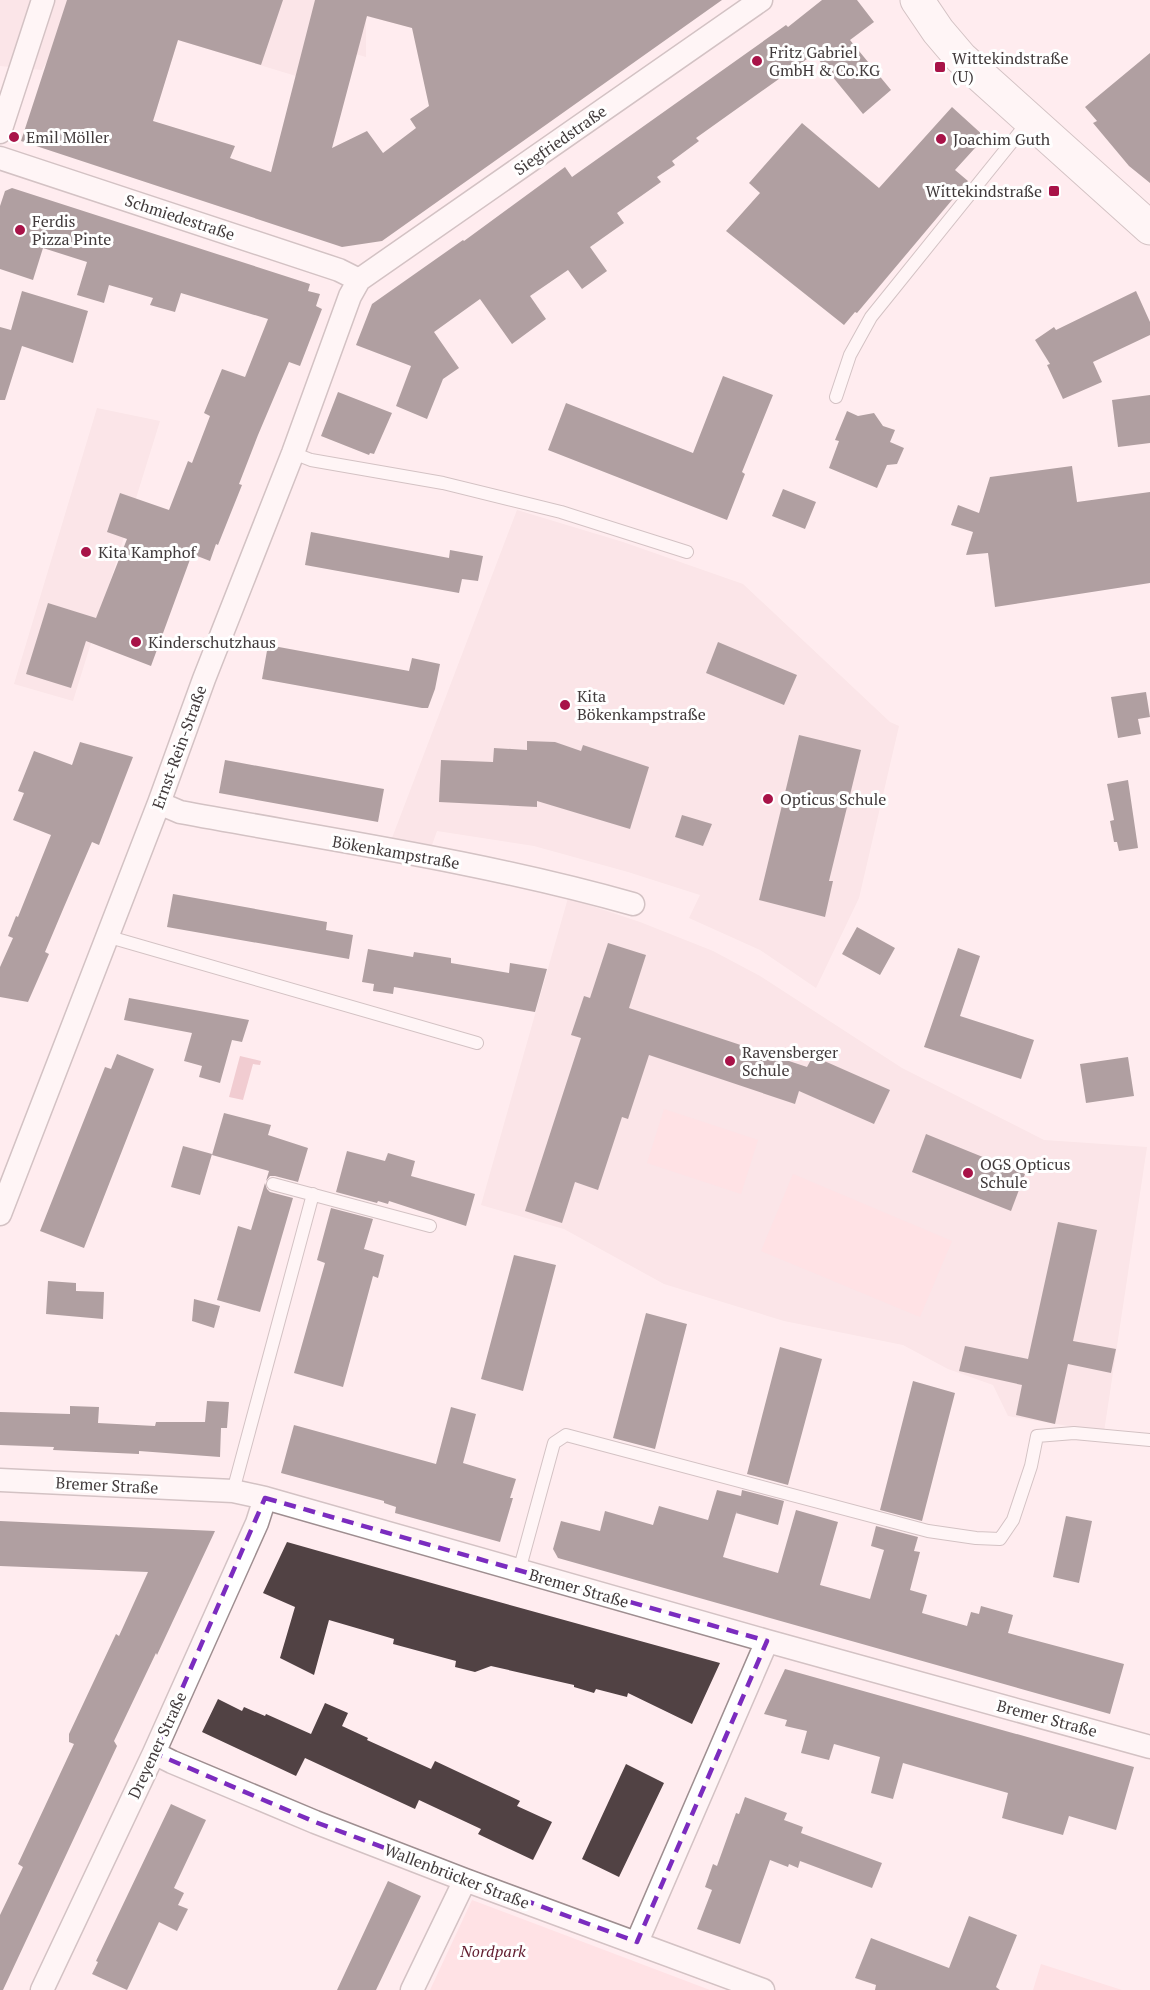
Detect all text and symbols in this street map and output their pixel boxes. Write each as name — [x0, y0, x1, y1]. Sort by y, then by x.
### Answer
place label: Fritz Gabriel GmbH & Co.KG — [769, 41, 880, 81]
place label: Wittekindstraße (U) — [952, 47, 1068, 87]
marker: Fritz Gabriel GmbH & Co.KG — [750, 54, 764, 68]
marker: Wittekindstraße (U) — [933, 60, 947, 74]
street label: Siegfriedstraße — [509, 100, 611, 180]
place label: Emil Möller — [26, 126, 110, 148]
place label: Joachim Guth — [953, 128, 1051, 150]
marker: Emil Möller — [7, 130, 21, 144]
marker: Joachim Guth — [934, 132, 948, 146]
place label: Wittekindstraße — [926, 180, 1042, 202]
marker: Wittekindstraße — [1047, 184, 1061, 198]
street label: Schmiedestraße — [122, 189, 238, 245]
place label: Ferdis Pizza Pinte — [32, 210, 111, 250]
marker: Ferdis Pizza Pinte — [13, 223, 27, 237]
place label: Kita Kamphof — [98, 541, 198, 563]
marker: Kita Kamphof — [79, 545, 93, 559]
place label: Kinderschutzhaus — [148, 631, 276, 653]
marker: Kinderschutzhaus — [129, 635, 143, 649]
street label: Ernst-Rein-Straße — [146, 682, 212, 812]
place label: Kita Bökenkampstraße — [577, 685, 706, 725]
marker: Kita Bökenkampstraße — [558, 698, 572, 712]
place label: Opticus Schule — [780, 788, 886, 810]
marker: Opticus Schule — [761, 792, 775, 806]
street label: Bökenkampstraße — [331, 830, 461, 874]
place label: Ravensberger Schule — [742, 1041, 839, 1081]
marker: Ravensberger Schule — [723, 1054, 737, 1068]
place label: OGS Opticus Schule — [980, 1153, 1070, 1193]
marker: OGS Opticus Schule — [961, 1166, 975, 1180]
street label: Bremer Straße — [55, 1471, 159, 1499]
street label: Bremer Straße — [527, 1563, 631, 1613]
street label: Dreyener Straße — [123, 1688, 191, 1802]
street label: Bremer Straße — [994, 1694, 1100, 1742]
street label: Wallenbrücker Straße — [381, 1838, 533, 1914]
park label: Nordpark — [459, 1940, 526, 1962]

